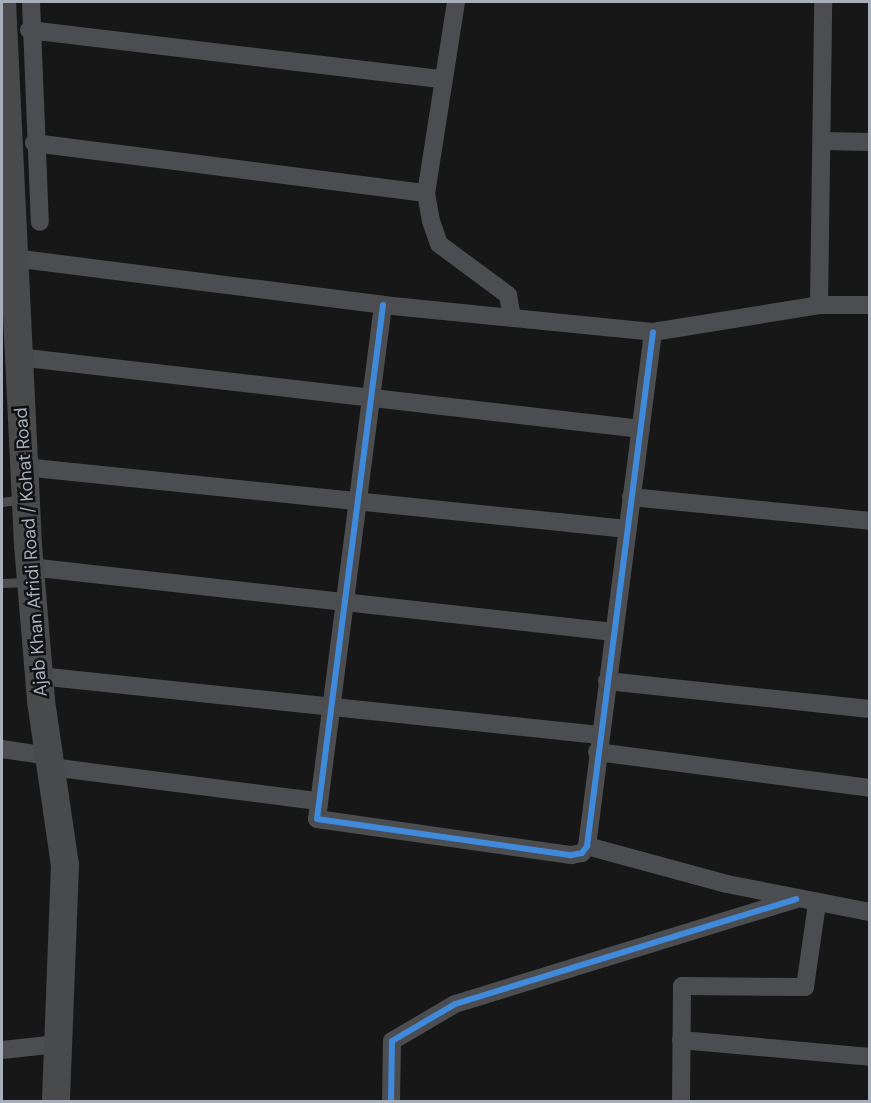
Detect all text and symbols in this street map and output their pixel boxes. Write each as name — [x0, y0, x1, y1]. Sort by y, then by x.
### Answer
street label: Ajab Khan Afridi Road / Kohat Road — [10, 407, 52, 697]

